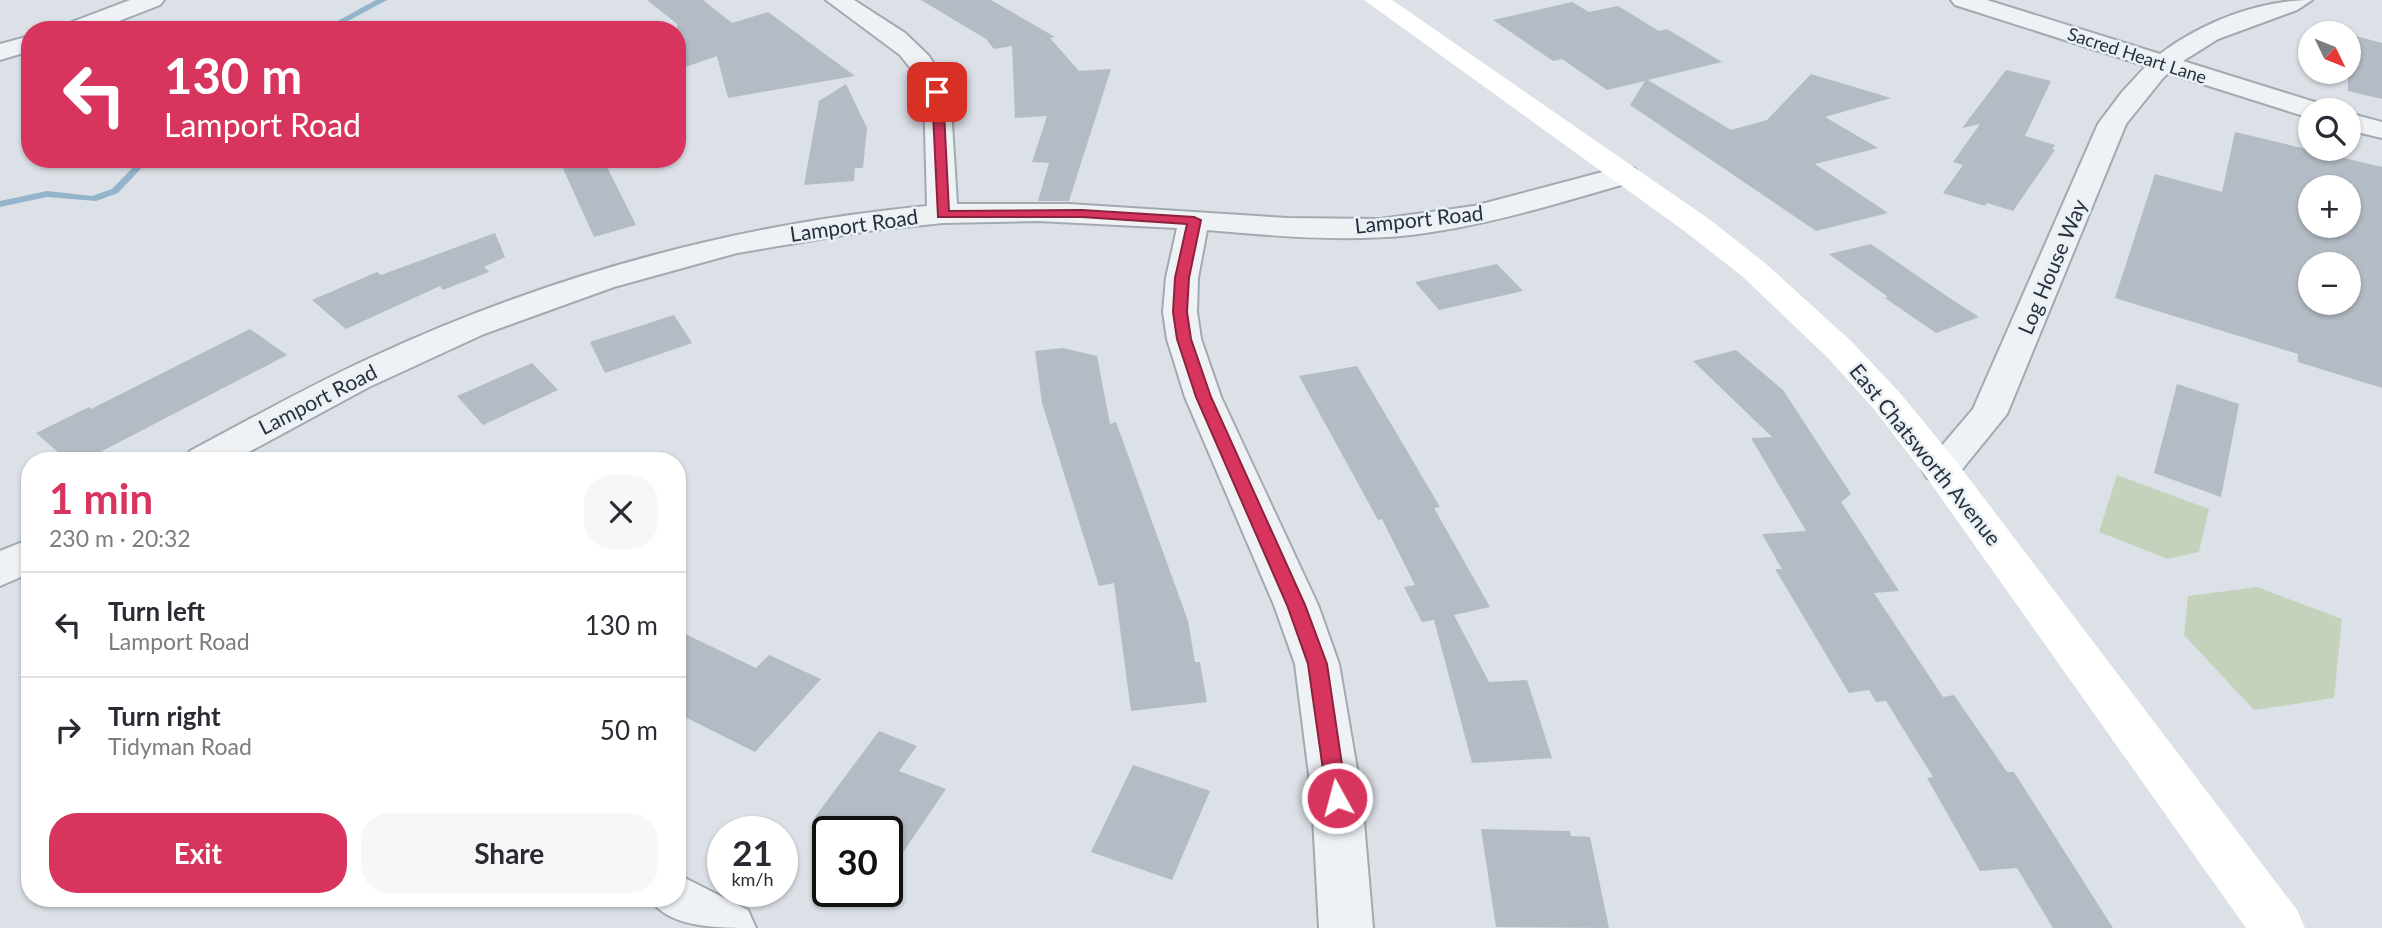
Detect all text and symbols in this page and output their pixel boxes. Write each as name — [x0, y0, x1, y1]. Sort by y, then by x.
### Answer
north arrow — [2298, 21, 2361, 84]
map controls — [2298, 21, 2361, 315]
street label: Sacred Heart Lane — [2065, 22, 2210, 88]
text: 130 m — [164, 46, 302, 104]
icon: left — [49, 49, 140, 140]
pin — [907, 62, 967, 122]
icon: arrive — [918, 73, 956, 111]
button: search — [2298, 98, 2361, 161]
text: Lamport Road — [164, 105, 361, 144]
button: + — [2298, 175, 2361, 238]
street label: Log House Way — [2012, 195, 2091, 338]
street label: Lamport Road — [1353, 199, 1484, 238]
street label: Lamport Road — [788, 203, 920, 246]
button: − — [2298, 252, 2361, 315]
street label: Lamport Road — [254, 358, 381, 439]
street label: East Chatsworth Avenue — [1845, 358, 2007, 550]
text: 1 min — [49, 473, 153, 523]
button: close — [584, 475, 658, 549]
text: 230 m · 20:32 — [49, 524, 191, 552]
text: Turn left — [108, 595, 205, 627]
icon: left — [49, 606, 87, 644]
text: 130 m — [585, 609, 658, 641]
text: Lamport Road — [108, 627, 250, 655]
text: Turn right — [108, 700, 221, 732]
icon: right — [49, 711, 87, 749]
text: 50 m — [600, 714, 658, 746]
text: Tidyman Road — [108, 732, 252, 760]
position arrow — [1300, 761, 1374, 835]
button: Exit — [49, 813, 347, 893]
button: Share — [361, 813, 658, 893]
speed limit sign: 30 — [812, 816, 903, 907]
text: 21 — [732, 831, 773, 873]
text: km/h — [731, 868, 774, 890]

